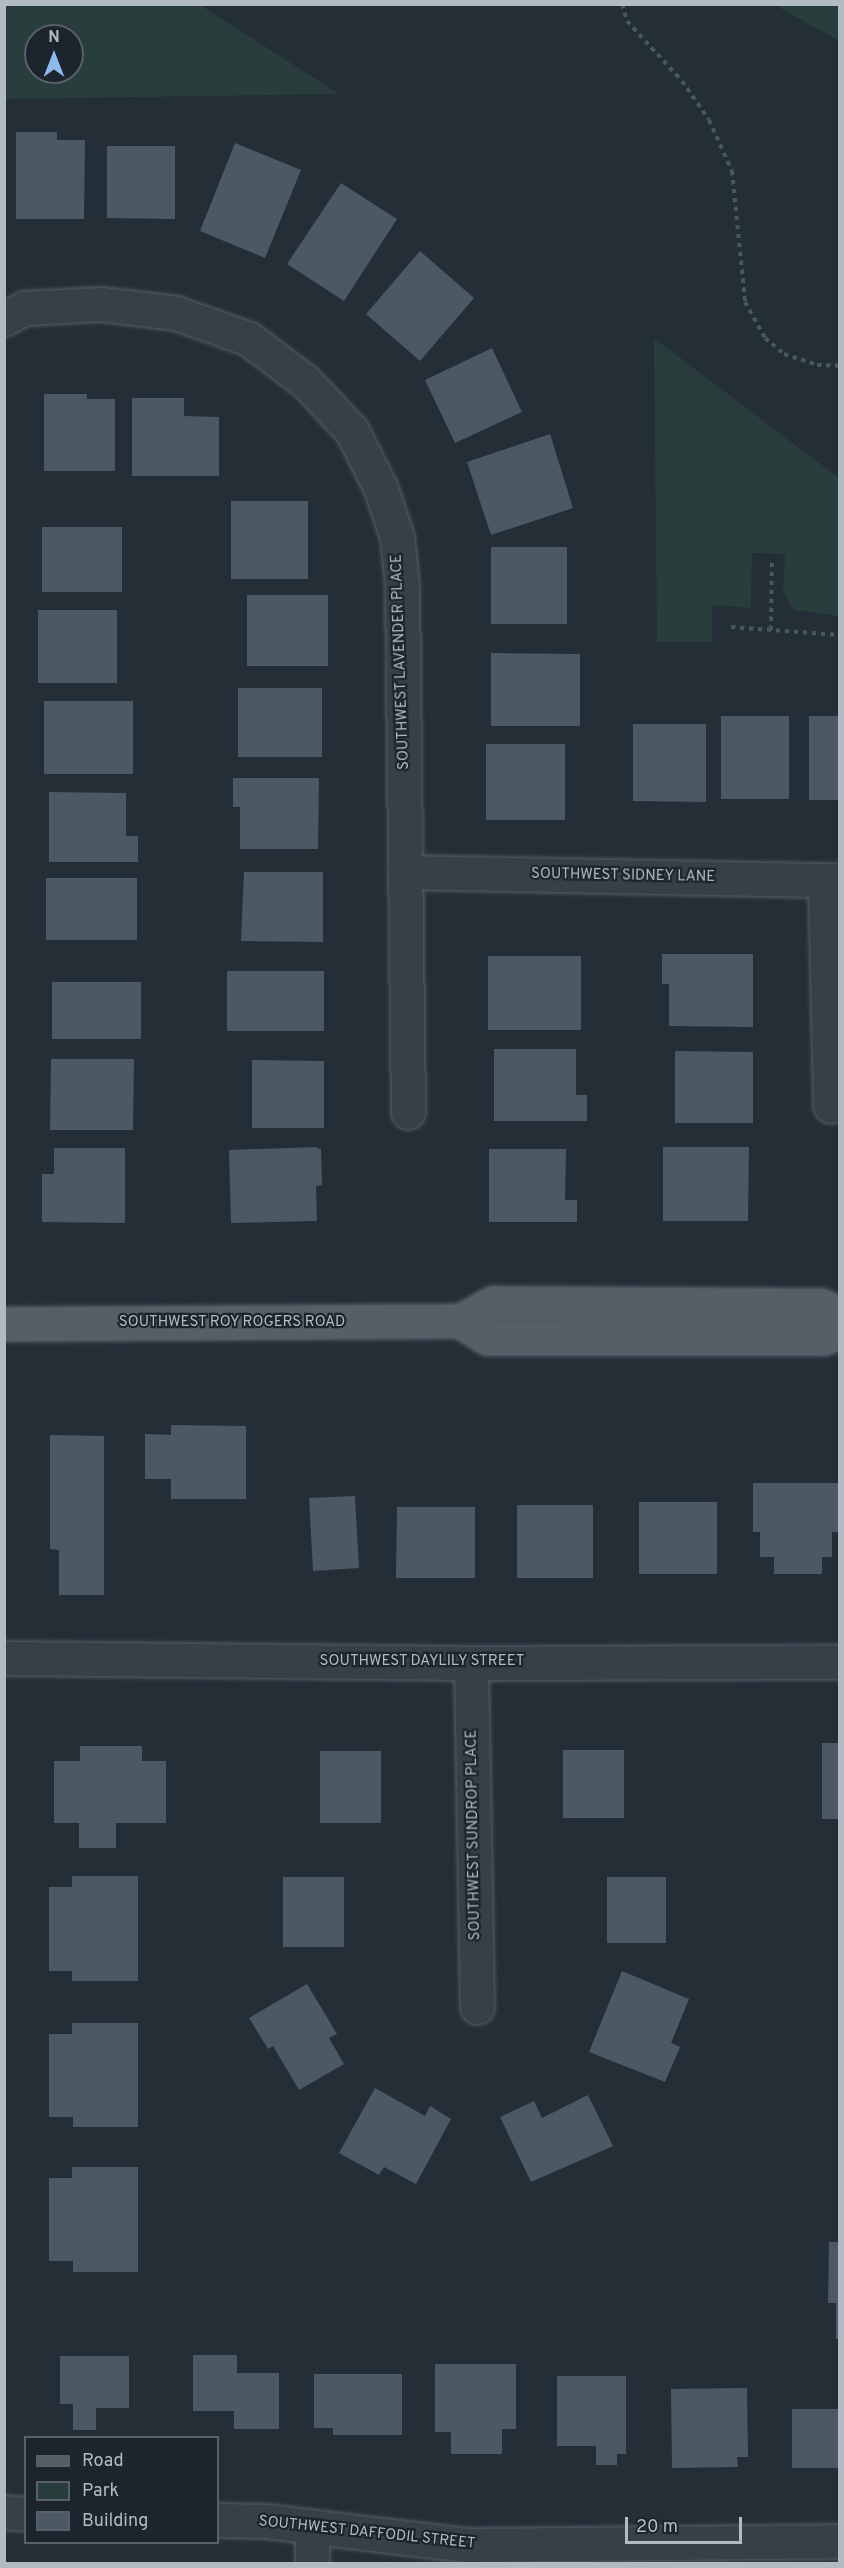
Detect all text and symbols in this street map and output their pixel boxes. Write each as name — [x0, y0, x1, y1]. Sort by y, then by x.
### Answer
north arrow — [24, 24, 84, 84]
text: N — [48, 28, 60, 48]
street label: SOUTHWEST LAVENDER PLACE — [388, 553, 414, 771]
street label: SOUTHWEST SIDNEY LANE — [530, 865, 716, 887]
street label: SOUTHWEST ROY ROGERS ROAD — [118, 1314, 346, 1332]
street label: SOUTHWEST DAYLILY STREET — [319, 1653, 525, 1671]
street label: SOUTHWEST SUNDROP PLACE — [463, 1729, 485, 1941]
legend — [24, 2436, 219, 2544]
text: Road — [82, 2450, 124, 2473]
text: Park — [82, 2480, 119, 2503]
scale bar — [628, 2505, 745, 2543]
text: Building — [82, 2510, 148, 2533]
street label: SOUTHWEST DAFFODIL STREET — [257, 2513, 477, 2553]
text: 20 m — [636, 2516, 678, 2539]

